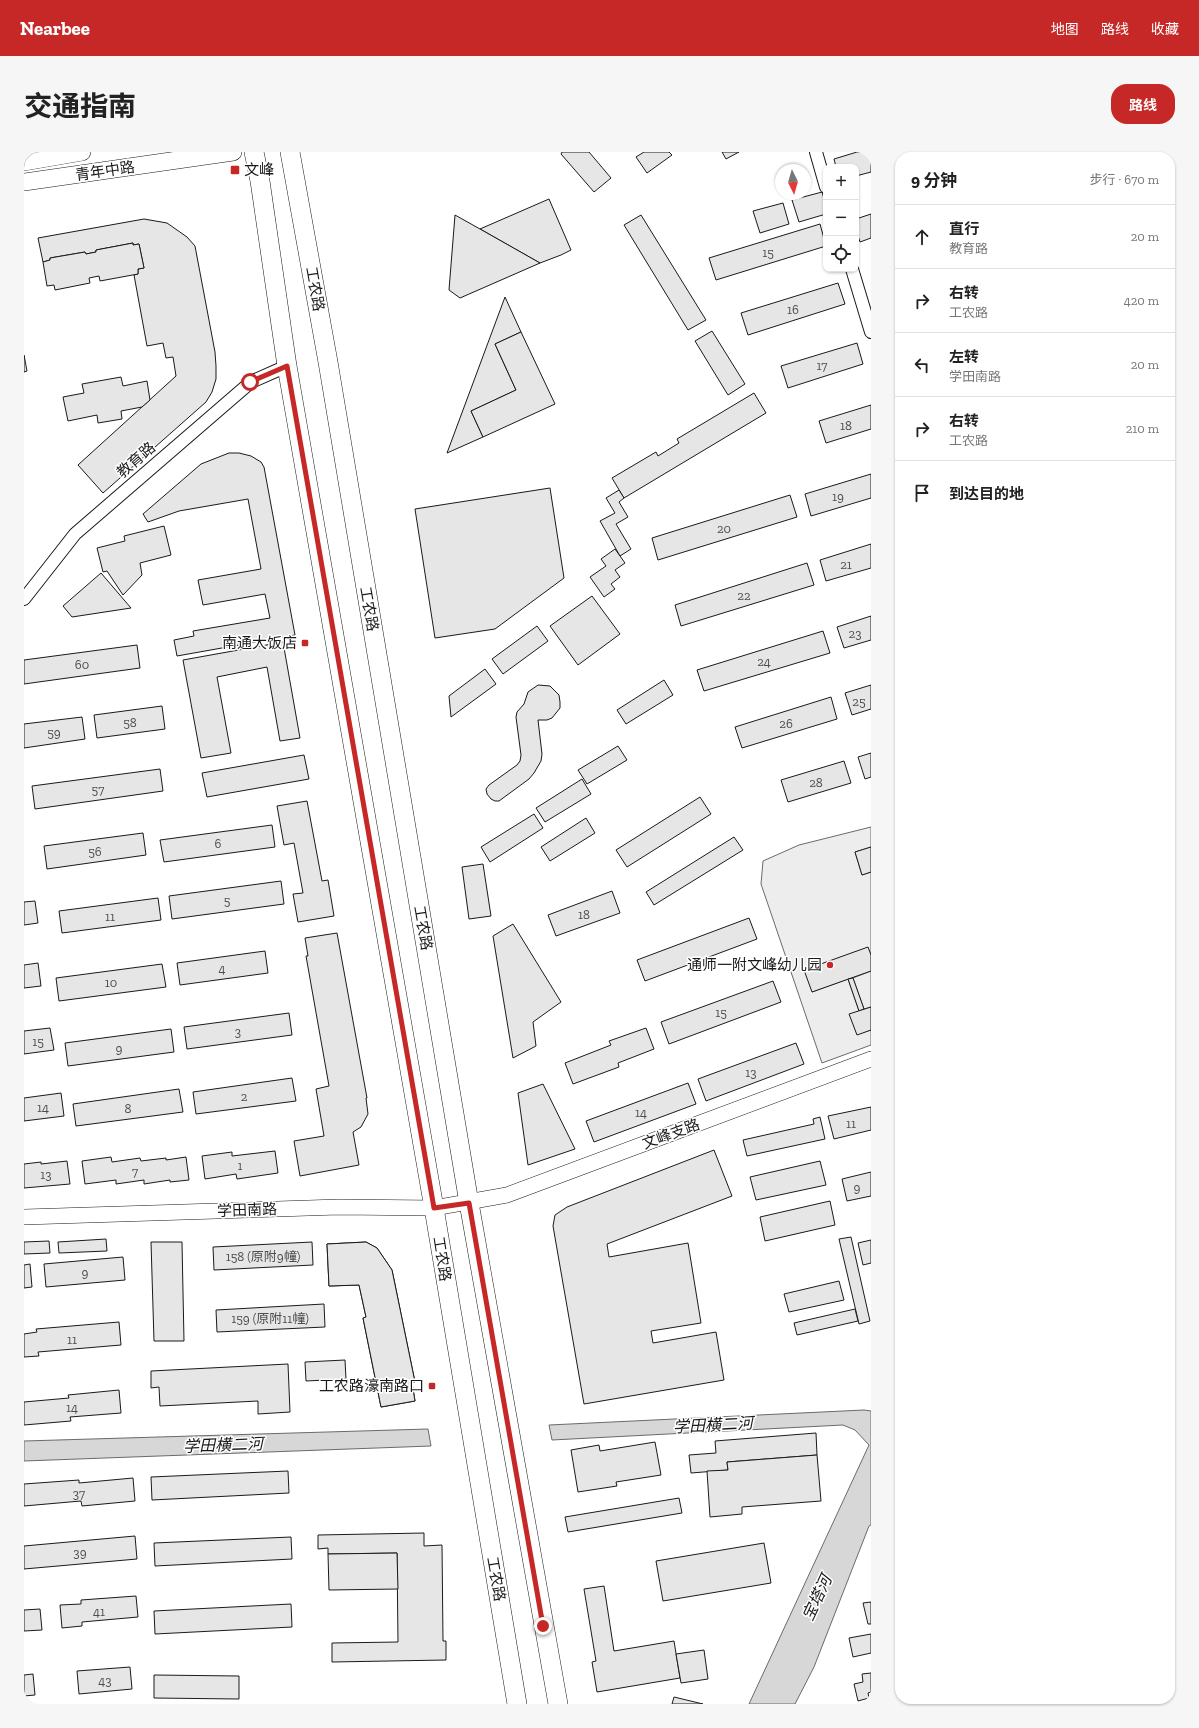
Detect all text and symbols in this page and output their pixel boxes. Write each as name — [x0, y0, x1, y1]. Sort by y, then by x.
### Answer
text: Nearbee — [20, 17, 90, 40]
text: 地图 — [1051, 21, 1079, 38]
text: 路线 — [1101, 21, 1129, 38]
text: 收藏 — [1151, 21, 1179, 38]
button: 路线 — [1111, 84, 1175, 124]
text: 交通指南 — [24, 90, 136, 123]
street label: 青年中路 — [74, 158, 136, 184]
place label: 文峰 — [244, 161, 274, 179]
marker: 文峰 — [229, 164, 241, 176]
north arrow — [775, 164, 811, 200]
map controls — [823, 164, 859, 272]
button: + — [823, 164, 859, 200]
text: 9 分钟 — [911, 170, 957, 190]
text: 步行 · 670 m — [1090, 172, 1159, 187]
button: − — [823, 200, 859, 236]
text: 直行 — [949, 220, 979, 238]
icon: ahead — [911, 226, 933, 248]
text: 20 m — [1131, 229, 1159, 244]
button: locate — [823, 236, 859, 272]
text: 教育路 — [949, 241, 988, 256]
house number: 15 — [762, 245, 774, 260]
street label: 工农路 — [302, 265, 328, 313]
text: 右转 — [949, 284, 979, 302]
icon: right — [911, 290, 933, 312]
text: 420 m — [1124, 293, 1159, 308]
house number: 16 — [787, 302, 799, 317]
text: 工农路 — [949, 305, 988, 320]
text: 左转 — [949, 348, 979, 366]
icon: left — [911, 354, 933, 376]
text: 20 m — [1131, 357, 1159, 372]
house number: 17 — [817, 358, 827, 373]
text: 学田南路 — [949, 369, 1001, 384]
route start — [241, 373, 259, 391]
text: 右转 — [949, 412, 979, 430]
house number: 18 — [840, 418, 852, 433]
icon: right — [911, 418, 933, 440]
text: 210 m — [1126, 421, 1159, 436]
text: 工农路 — [949, 433, 988, 448]
street label: 教育路 — [113, 438, 159, 482]
icon: arrive — [911, 482, 933, 504]
text: 到达目的地 — [949, 485, 1024, 503]
house number: 19 — [832, 489, 844, 504]
house number: 20 — [717, 521, 731, 536]
house number: 21 — [840, 557, 852, 572]
street label: 工农路 — [356, 585, 382, 633]
house number: 22 — [737, 588, 751, 603]
house number: 23 — [848, 626, 862, 641]
place label: 南通大饭店 — [222, 634, 297, 652]
marker: 南通大饭店 — [300, 638, 310, 648]
house number: 24 — [757, 654, 771, 669]
house number: 60 — [75, 657, 89, 672]
house number: 25 — [852, 694, 866, 709]
house number: 58 — [123, 715, 137, 730]
house number: 26 — [779, 716, 793, 731]
house number: 59 — [47, 725, 61, 740]
house number: 28 — [809, 775, 823, 790]
house number: 57 — [92, 782, 104, 797]
house number: 6 — [215, 836, 222, 851]
house number: 56 — [88, 844, 102, 859]
house number: 5 — [224, 893, 231, 908]
street label: 工农路 — [410, 904, 436, 952]
house number: 18 — [578, 907, 590, 922]
house number: 11 — [105, 909, 115, 924]
place label: 通师一附文峰幼儿园 — [687, 956, 822, 974]
marker: 通师一附文峰幼儿园 — [825, 960, 835, 970]
house number: 4 — [218, 961, 226, 976]
house number: 10 — [105, 975, 117, 990]
house number: 15 — [715, 1005, 727, 1020]
house number: 3 — [235, 1024, 241, 1039]
house number: 15 — [32, 1034, 44, 1049]
house number: 9 — [116, 1041, 123, 1056]
house number: 13 — [745, 1065, 757, 1080]
house number: 2 — [241, 1089, 248, 1104]
house number: 14 — [37, 1100, 49, 1115]
house number: 8 — [125, 1101, 132, 1116]
house number: 14 — [635, 1105, 647, 1120]
street label: 文峰支路 — [640, 1115, 702, 1153]
house number: 11 — [846, 1116, 856, 1131]
house number: 1 — [237, 1158, 243, 1173]
house number: 7 — [132, 1164, 138, 1179]
house number: 13 — [40, 1167, 52, 1182]
house number: 9 — [854, 1180, 861, 1195]
street label: 学田南路 — [217, 1200, 277, 1220]
street label: 工农路 — [430, 1235, 454, 1283]
house number: 158 (原附9幢) — [226, 1249, 301, 1264]
house number: 9 — [82, 1265, 89, 1280]
house number: 159 (原附11幢) — [231, 1311, 309, 1326]
house number: 11 — [67, 1332, 77, 1347]
place label: 工农路濠南路口 — [319, 1377, 424, 1395]
marker: 工农路濠南路口 — [427, 1381, 437, 1391]
house number: 14 — [66, 1400, 78, 1415]
water label: 学田横二河 — [673, 1413, 756, 1437]
water label: 学田横二河 — [183, 1434, 266, 1456]
house number: 37 — [73, 1486, 85, 1501]
house number: 39 — [73, 1545, 87, 1560]
street label: 工农路 — [483, 1555, 509, 1603]
water label: 宝塔河 — [798, 1570, 837, 1624]
house number: 41 — [93, 1604, 105, 1619]
route end — [534, 1617, 552, 1635]
house number: 43 — [98, 1673, 112, 1688]

